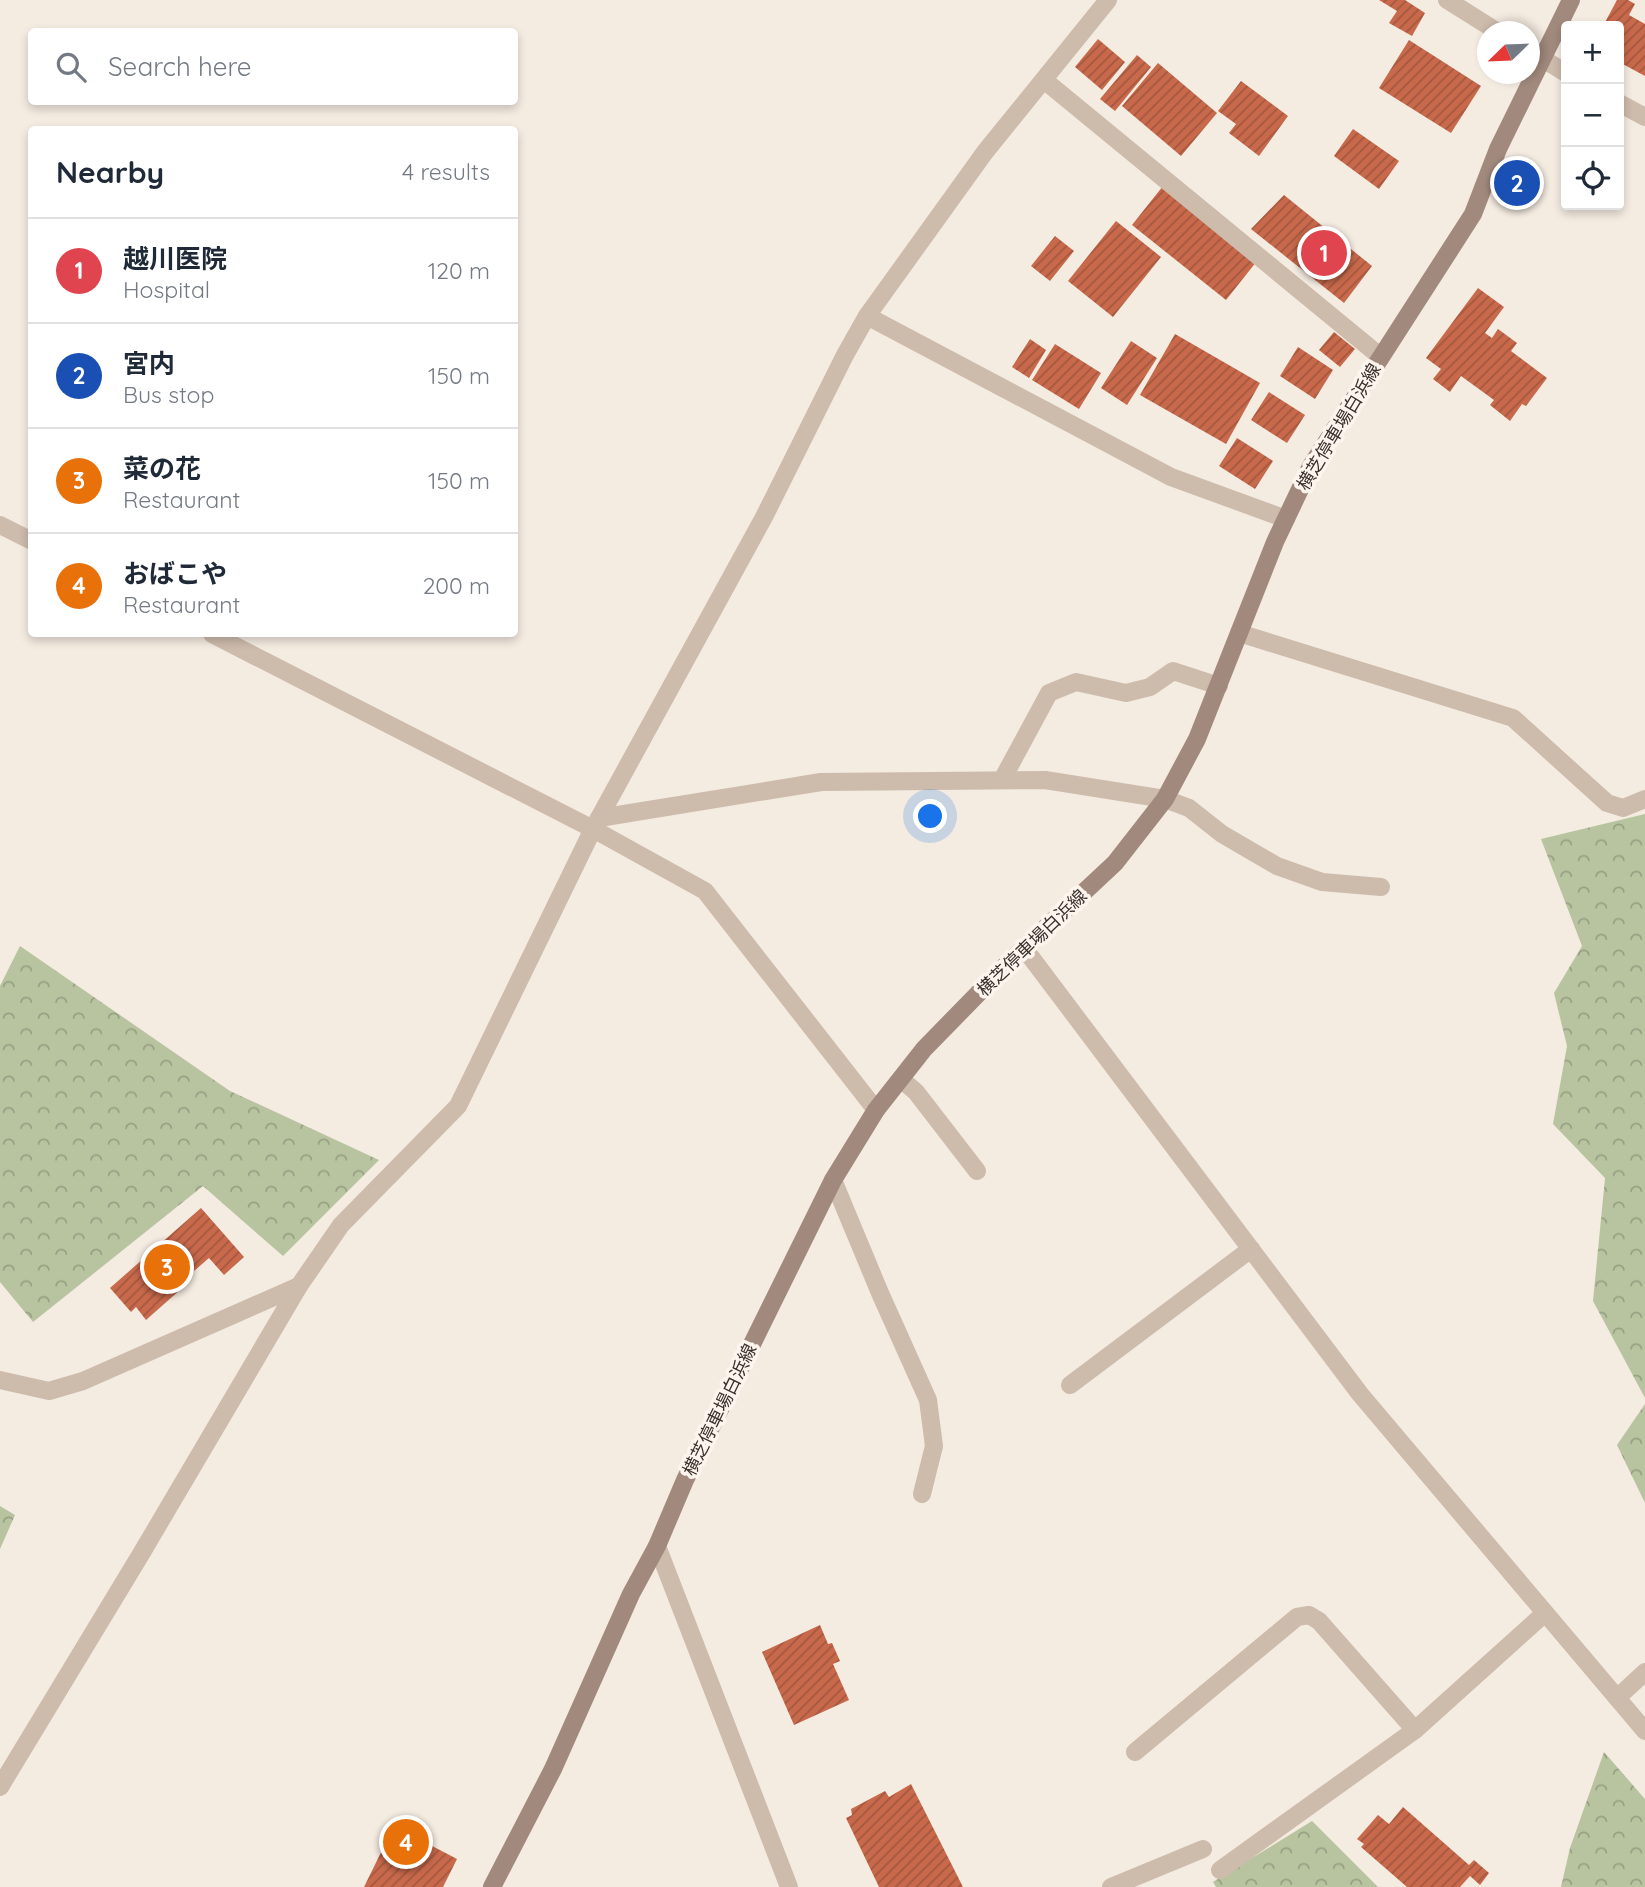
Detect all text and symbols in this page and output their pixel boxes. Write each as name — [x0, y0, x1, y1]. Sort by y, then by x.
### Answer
north arrow — [1477, 21, 1540, 84]
map controls — [1561, 21, 1624, 210]
button: + — [1561, 21, 1624, 84]
search box — [28, 28, 518, 105]
icon: search — [52, 48, 90, 86]
text: Search here — [108, 50, 252, 83]
button: − — [1561, 84, 1624, 147]
button: locate — [1561, 147, 1624, 210]
text: Nearby — [56, 153, 164, 191]
text: 4 results — [402, 157, 490, 186]
pin: 2 — [1494, 157, 1540, 209]
pin: 1 — [1301, 227, 1347, 279]
text: 越川医院 — [123, 242, 227, 275]
text: 1 — [75, 256, 83, 285]
text: 120 m — [428, 256, 490, 285]
text: Hospital — [123, 275, 210, 304]
text: 宮内 — [123, 347, 175, 380]
street label: 横芝停車場白浜線 — [1292, 359, 1386, 494]
text: 2 — [72, 361, 86, 390]
text: 150 m — [428, 361, 490, 390]
text: Bus stop — [123, 380, 214, 409]
text: 菜の花 — [123, 452, 201, 485]
text: 3 — [73, 466, 85, 495]
text: 150 m — [428, 466, 490, 495]
text: Restaurant — [123, 485, 240, 514]
text: おばこや — [123, 557, 227, 590]
text: 4 — [72, 571, 86, 600]
text: 200 m — [423, 571, 490, 600]
text: Restaurant — [123, 590, 240, 619]
your location — [913, 799, 947, 833]
street label: 横芝停車場白浜線 — [972, 884, 1091, 1001]
pin: 3 — [144, 1241, 190, 1293]
street label: 横芝停車場白浜線 — [678, 1340, 761, 1480]
pin: 4 — [383, 1816, 429, 1868]

